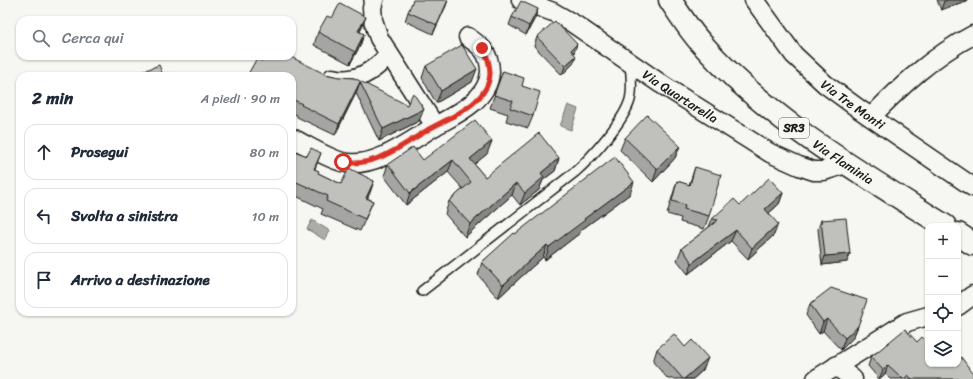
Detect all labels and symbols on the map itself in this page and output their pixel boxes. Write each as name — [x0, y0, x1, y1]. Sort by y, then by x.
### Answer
route end — [473, 39, 491, 57]
street label: Via Quartarella — [638, 63, 723, 129]
street label: Via Tre Monti — [816, 73, 890, 136]
road number: SR3 — [779, 118, 809, 138]
street label: Via Flaminia — [808, 133, 879, 191]
route start — [334, 153, 352, 171]

